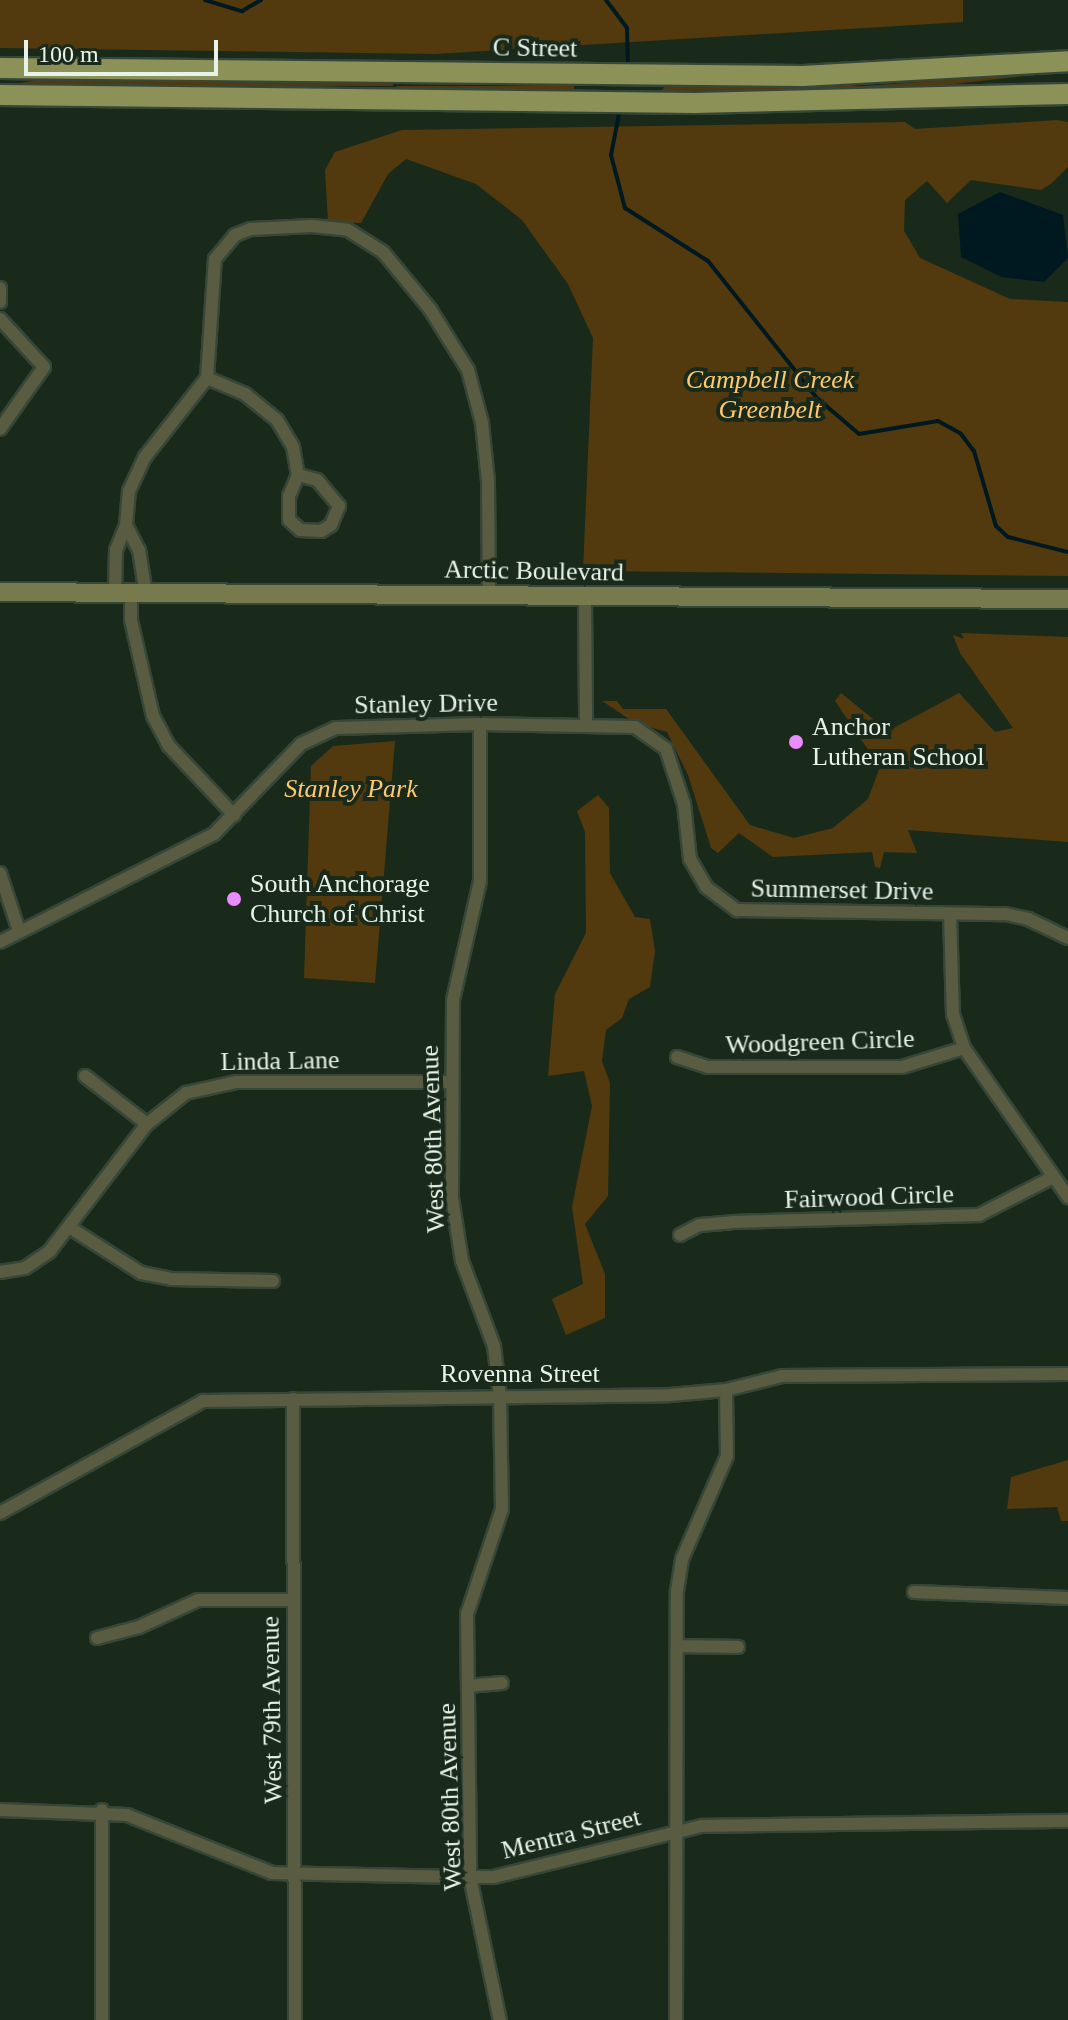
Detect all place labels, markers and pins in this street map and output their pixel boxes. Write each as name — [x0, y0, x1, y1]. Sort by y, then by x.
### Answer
place label: Anchor Lutheran School — [812, 711, 985, 772]
marker: Anchor Lutheran School — [787, 733, 805, 751]
place label: South Anchorage Church of Christ — [250, 868, 431, 930]
marker: South Anchorage Church of Christ — [225, 890, 243, 908]

